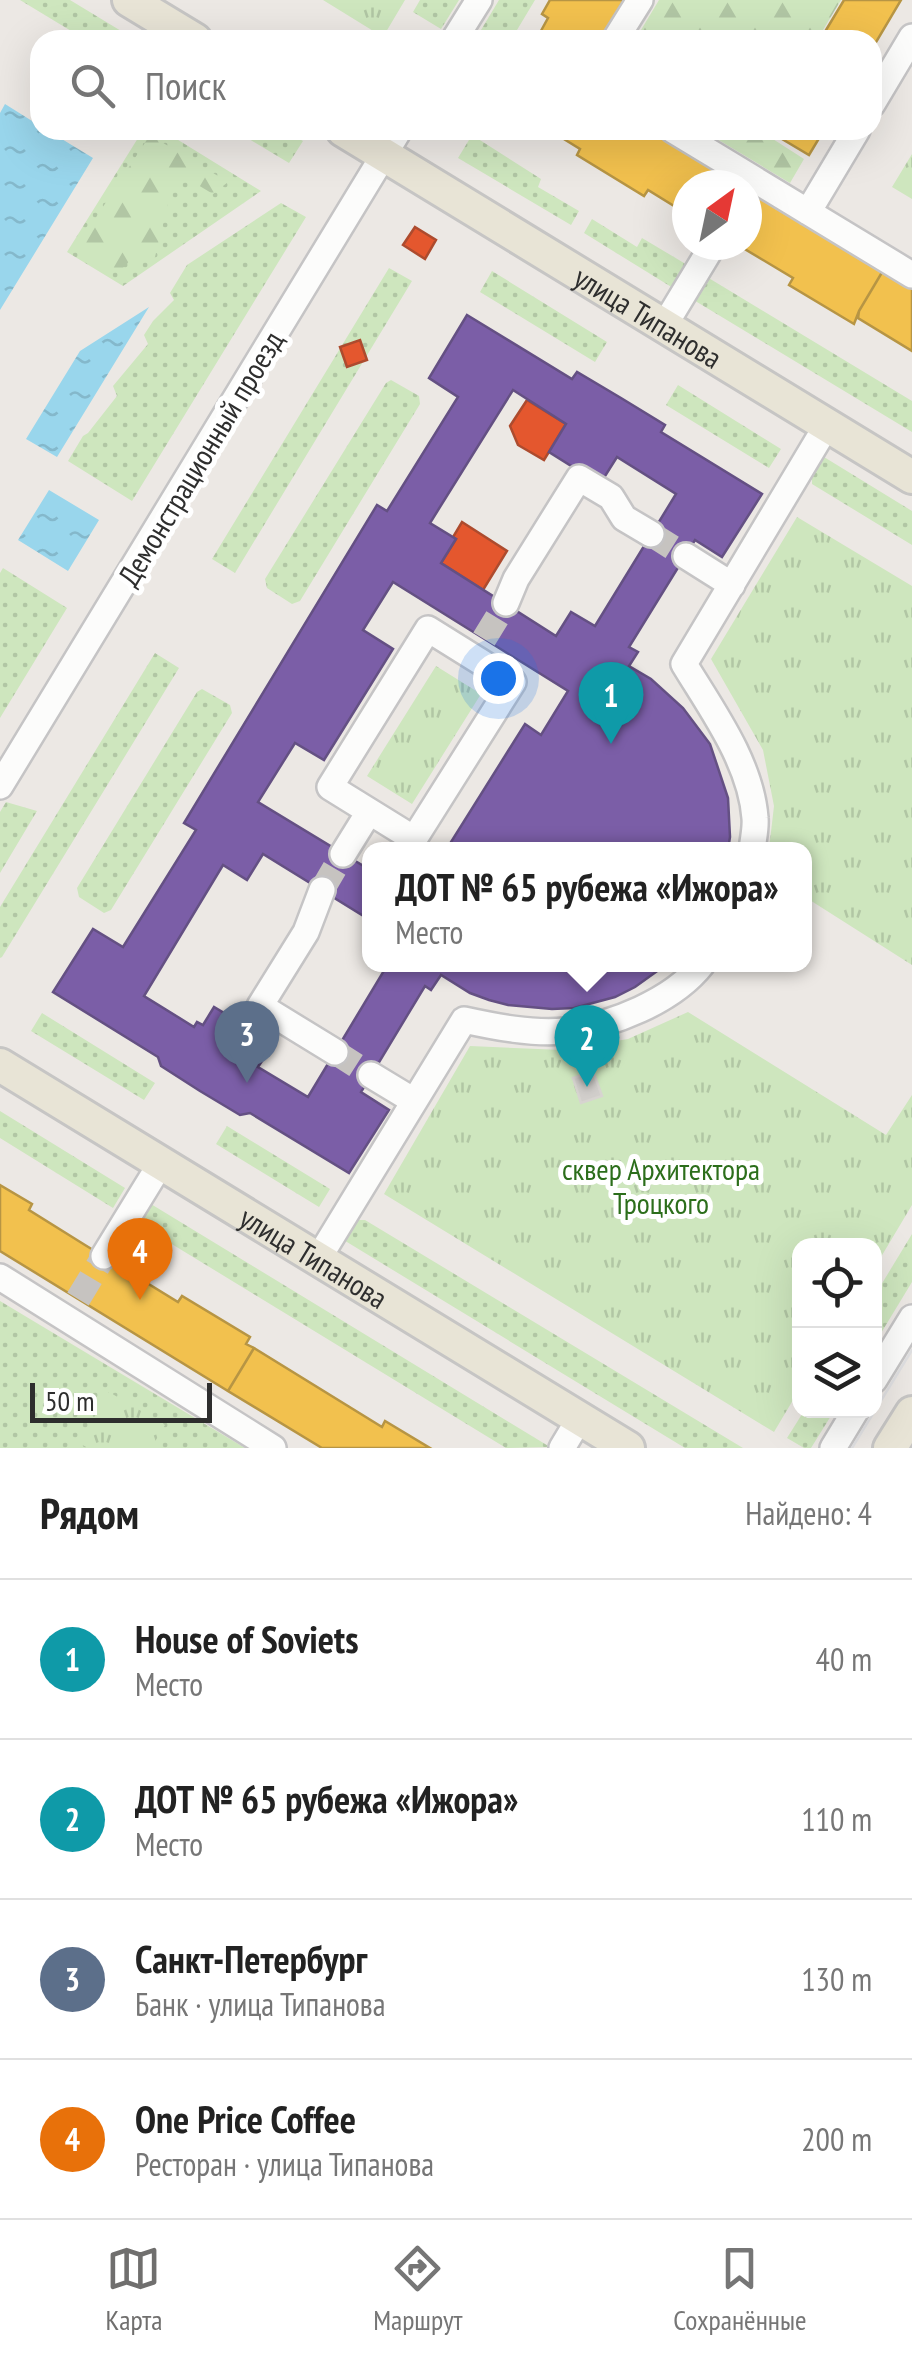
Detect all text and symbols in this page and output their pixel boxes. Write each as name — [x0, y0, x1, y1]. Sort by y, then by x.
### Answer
search box — [30, 30, 882, 140]
icon: search — [65, 58, 120, 113]
text: Поиск — [145, 61, 226, 110]
north arrow — [672, 170, 762, 260]
street label: улица Типанова — [568, 257, 730, 376]
street label: Демонстрационный проезд — [108, 323, 292, 593]
your location — [473, 653, 524, 704]
pin: 1 — [578, 662, 644, 744]
popup — [362, 842, 812, 972]
text: ДОТ № 65 рубежа «Ижора» — [395, 862, 779, 911]
text: Место — [395, 911, 463, 953]
pin: 3 — [214, 1000, 280, 1083]
pin: 2 — [554, 1004, 620, 1087]
park label: сквер Архитектора Троцкого — [562, 1149, 760, 1222]
street label: улица Типанова — [233, 1197, 395, 1316]
pin: 4 — [108, 1218, 172, 1300]
map controls — [792, 1238, 882, 1418]
button: locate — [792, 1238, 882, 1328]
button: layers — [792, 1328, 882, 1418]
scale bar — [30, 1378, 212, 1422]
text: 50 m — [45, 1382, 94, 1419]
text: Рядом — [40, 1486, 139, 1541]
text: Найдено: 4 — [745, 1492, 872, 1534]
text: House of Soviets — [135, 1614, 358, 1663]
text: 1 — [65, 1638, 80, 1680]
text: 40 m — [816, 1638, 872, 1680]
text: Место — [135, 1663, 203, 1705]
text: ДОТ № 65 рубежа «Ижора» — [135, 1774, 518, 1823]
text: 2 — [65, 1798, 80, 1840]
text: 110 m — [801, 1798, 872, 1840]
text: Место — [135, 1823, 203, 1865]
text: Санкт-Петербург — [135, 1934, 367, 1983]
text: 3 — [65, 1958, 80, 2000]
text: 130 m — [801, 1958, 872, 2000]
text: Банк · улица Типанова — [135, 1983, 386, 2025]
text: One Price Coffee — [135, 2094, 356, 2143]
text: 4 — [65, 2118, 80, 2160]
text: 200 m — [801, 2118, 872, 2160]
text: Ресторан · улица Типанова — [135, 2143, 434, 2185]
tab: Карта — [105, 2241, 162, 2338]
tab: Маршрут — [373, 2241, 463, 2338]
tab: Сохранённые — [673, 2241, 807, 2338]

